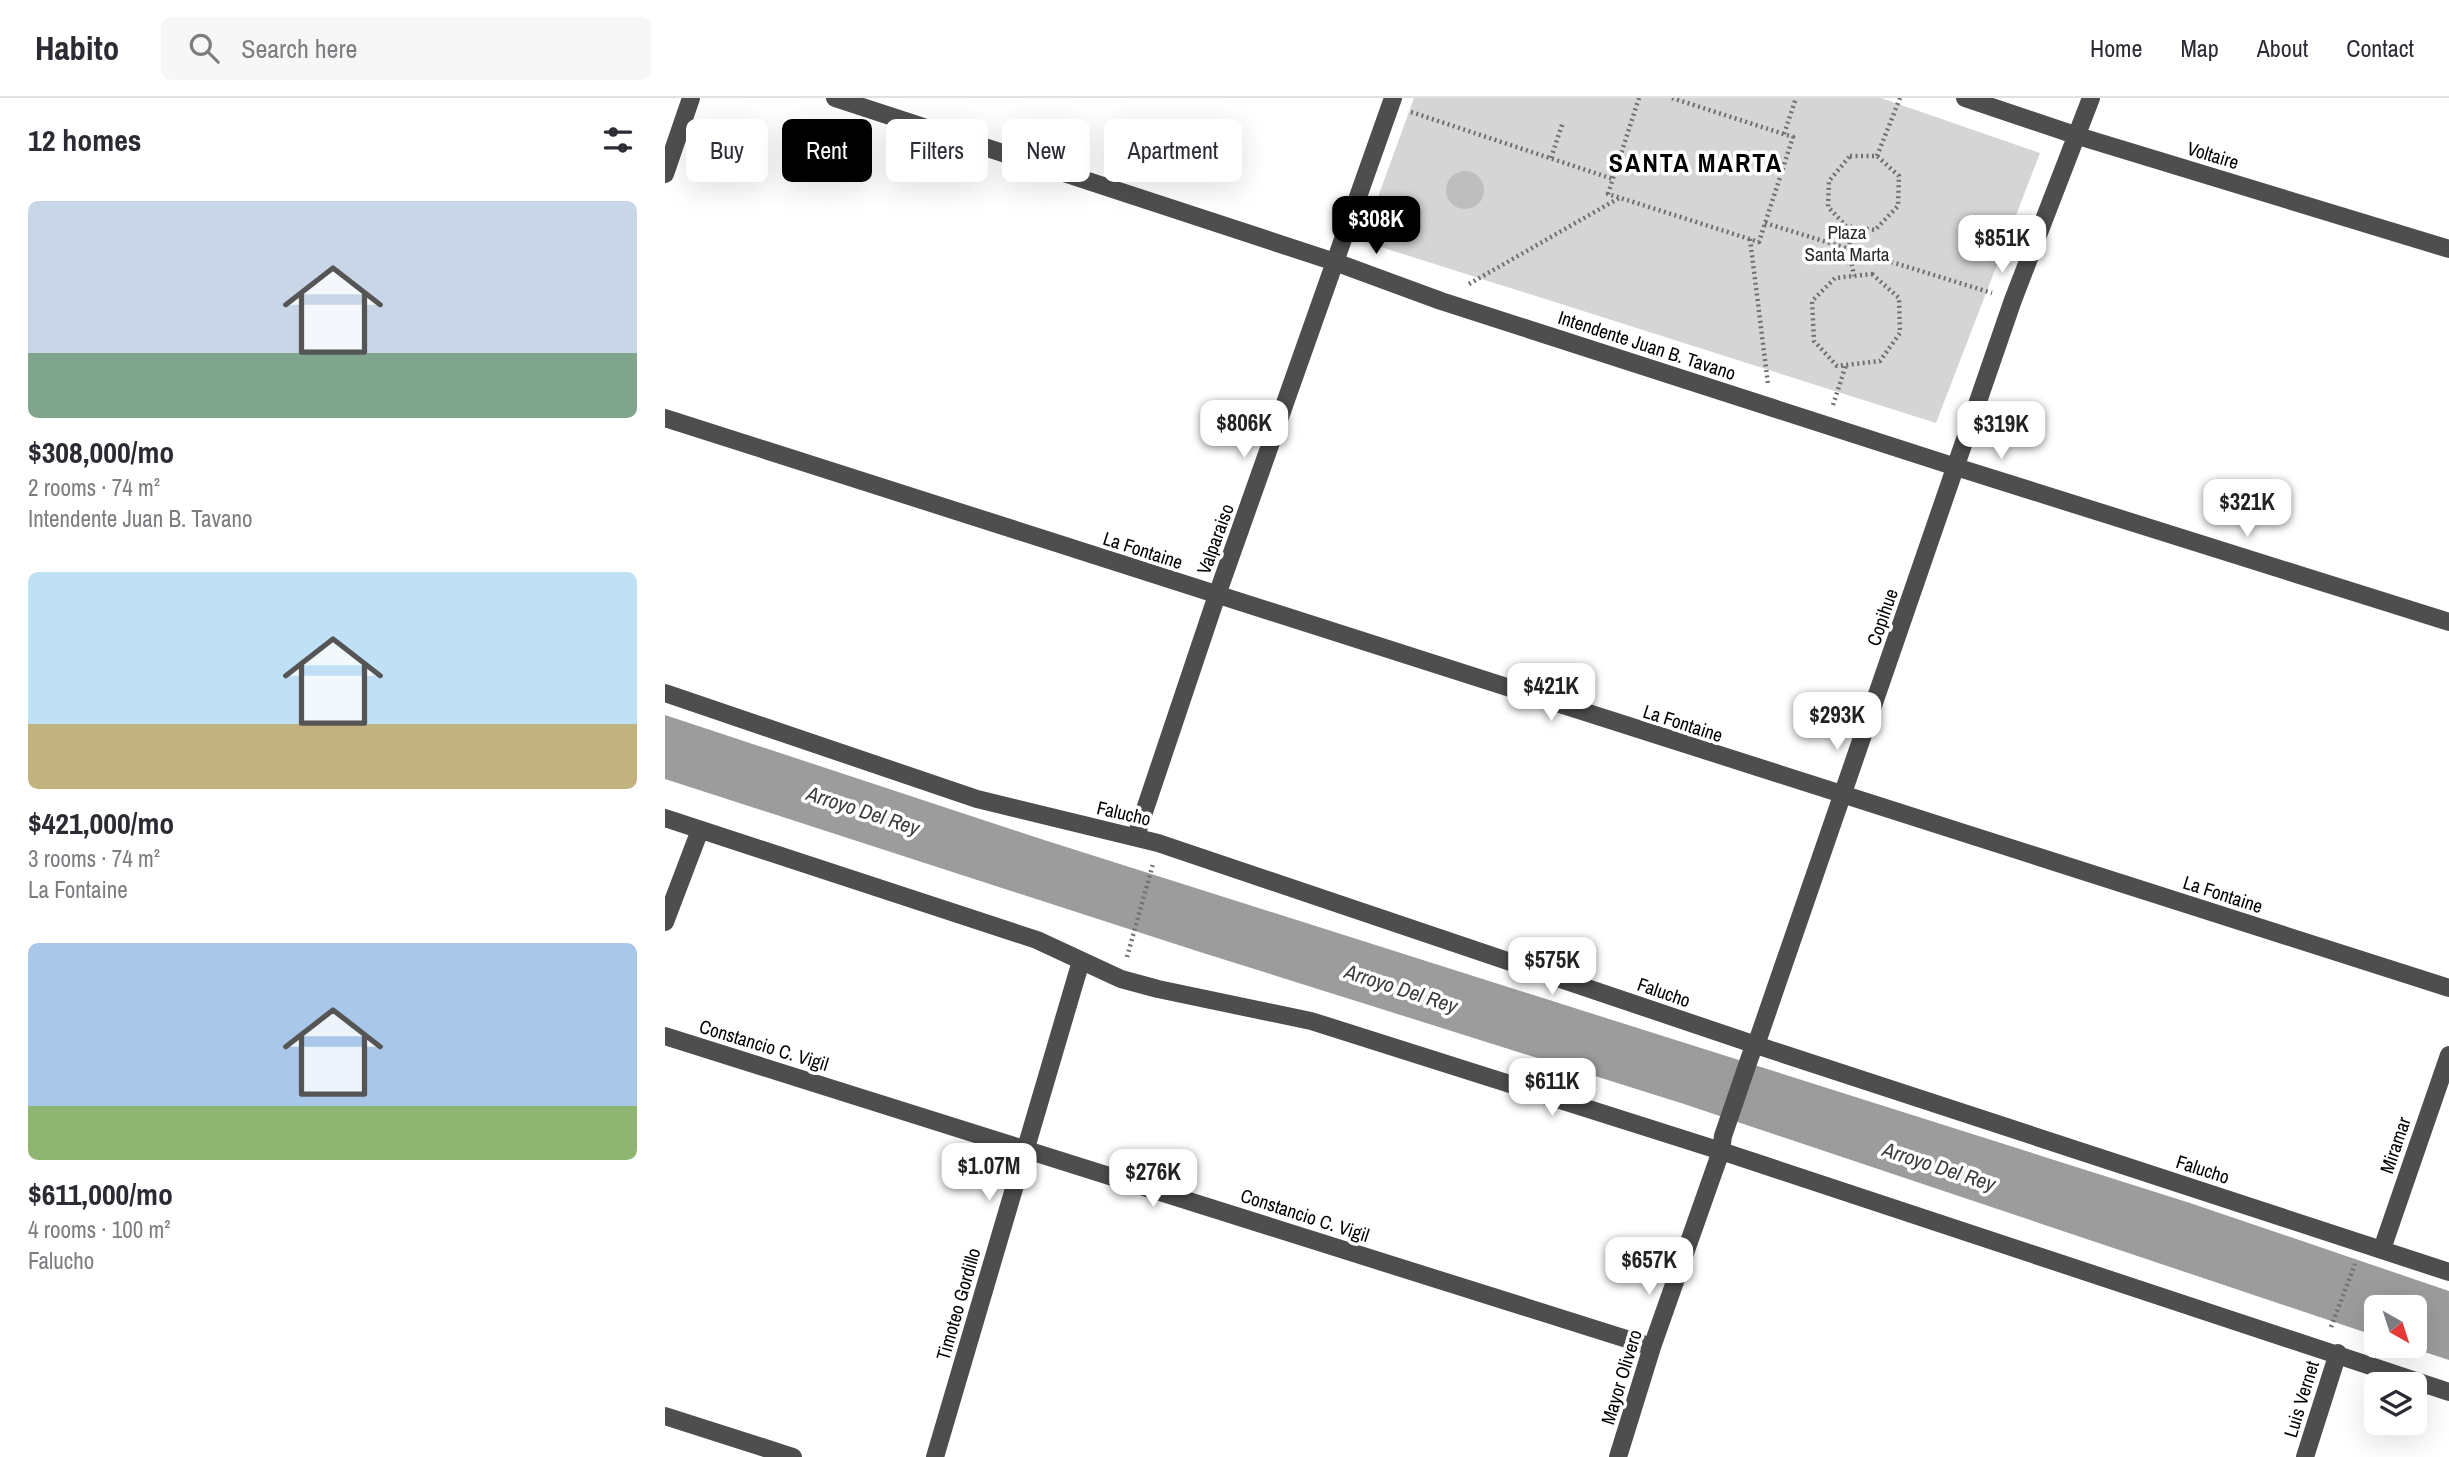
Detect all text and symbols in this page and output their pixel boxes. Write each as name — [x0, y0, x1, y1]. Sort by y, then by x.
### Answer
search box — [161, 17, 651, 80]
text: Habito — [35, 26, 119, 70]
icon: search — [185, 29, 223, 67]
text: Search here — [241, 31, 357, 66]
text: Home — [2090, 32, 2142, 64]
text: Map — [2180, 32, 2219, 64]
text: About — [2257, 32, 2308, 64]
text: Contact — [2346, 32, 2414, 64]
chip: Buy — [686, 119, 768, 182]
chip: Rent — [782, 119, 872, 182]
chip: Filters — [886, 119, 988, 182]
chip: New — [1002, 119, 1090, 182]
chip: Apartment — [1104, 119, 1242, 182]
text: 12 homes — [28, 120, 142, 160]
icon: filters — [599, 121, 637, 159]
street label: Voltaire — [2184, 135, 2242, 175]
district label: SANTA MARTA — [1609, 145, 1783, 180]
pin: $308K — [1327, 197, 1425, 256]
text: $308K — [1348, 203, 1404, 234]
pin: $851K — [1953, 216, 2051, 275]
park label: Plaza Santa Marta — [1805, 219, 1890, 267]
text: $851K — [1974, 222, 2030, 253]
icon: home — [270, 247, 396, 373]
street label: Intendente Juan B. Tavano — [1555, 304, 1739, 386]
pin: $806K — [1195, 400, 1293, 460]
pin: $319K — [1952, 402, 2050, 461]
text: $806K — [1216, 407, 1272, 438]
text: $319K — [1973, 408, 2029, 439]
text: $308,000/mo — [28, 432, 174, 472]
text: 2 rooms · 74 m² — [28, 472, 160, 503]
pin: $321K — [2198, 480, 2296, 539]
text: $321K — [2219, 486, 2275, 517]
street label: Valparaiso — [1190, 500, 1240, 578]
text: Intendente Juan B. Tavano — [28, 503, 252, 534]
street label: La Fontaine — [1100, 525, 1186, 575]
street label: Copihue — [1860, 585, 1904, 649]
icon: home — [270, 618, 396, 744]
pin: $421K — [1502, 664, 1600, 723]
text: $421K — [1523, 670, 1579, 701]
pin: $293K — [1788, 692, 1886, 752]
street label: La Fontaine — [1640, 698, 1726, 748]
text: $293K — [1809, 699, 1865, 730]
water label: Arroyo Del Rey — [802, 778, 924, 843]
street label: Falucho — [1094, 794, 1154, 832]
text: $421,000/mo — [28, 803, 174, 843]
text: 3 rooms · 74 m² — [28, 843, 160, 874]
street label: La Fontaine — [2180, 869, 2266, 919]
text: La Fontaine — [28, 874, 128, 905]
pin: $575K — [1503, 937, 1601, 997]
text: $575K — [1524, 944, 1580, 975]
water label: Arroyo Del Rey — [1340, 956, 1462, 1021]
street label: Falucho — [1634, 971, 1694, 1013]
icon: home — [270, 989, 396, 1115]
street label: Constancio C. Vigil — [696, 1013, 832, 1077]
pin: $611K — [1503, 1058, 1601, 1118]
text: $611K — [1525, 1065, 1579, 1096]
street label: Miramar — [2373, 1113, 2417, 1177]
water label: Arroyo Del Rey — [1878, 1134, 2000, 1199]
pin: $1.07M — [932, 1144, 1046, 1203]
street label: Falucho — [2173, 1148, 2233, 1190]
text: $1.07M — [958, 1150, 1020, 1181]
pin: $276K — [1104, 1150, 1202, 1209]
text: $276K — [1125, 1156, 1181, 1187]
text: $611,000/mo — [28, 1174, 173, 1214]
street label: Constancio C. Vigil — [1237, 1182, 1373, 1248]
text: 4 rooms · 100 m² — [28, 1214, 171, 1245]
pin: $657K — [1600, 1238, 1698, 1297]
text: $657K — [1621, 1244, 1677, 1275]
text: Falucho — [28, 1245, 94, 1276]
street label: Timoteo Gordillo — [930, 1245, 986, 1363]
north arrow — [2364, 1295, 2427, 1358]
map controls — [2364, 1295, 2427, 1435]
street label: Mayor Olivero — [1594, 1326, 1648, 1428]
street label: Luis Vernet — [2277, 1357, 2325, 1441]
button: layers — [2364, 1372, 2427, 1435]

